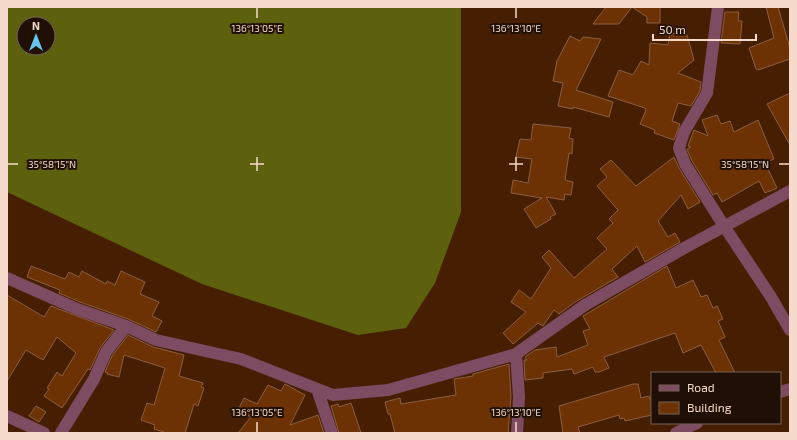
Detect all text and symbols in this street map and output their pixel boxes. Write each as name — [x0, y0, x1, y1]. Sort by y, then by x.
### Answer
north arrow — [16, 16, 56, 56]
scale bar — [653, 16, 756, 42]
text: N — [32, 19, 40, 32]
text: 136°13'05"E — [231, 22, 283, 34]
text: 136°13'10"E — [491, 22, 541, 34]
text: 50 m — [659, 22, 686, 36]
text: 35°58'15"N — [28, 158, 76, 170]
text: 35°58'15"N — [721, 158, 769, 170]
legend — [651, 372, 781, 424]
text: Road — [687, 380, 715, 394]
text: Building — [687, 400, 732, 414]
text: 136°13'05"E — [231, 406, 283, 418]
text: 136°13'10"E — [491, 406, 541, 418]

